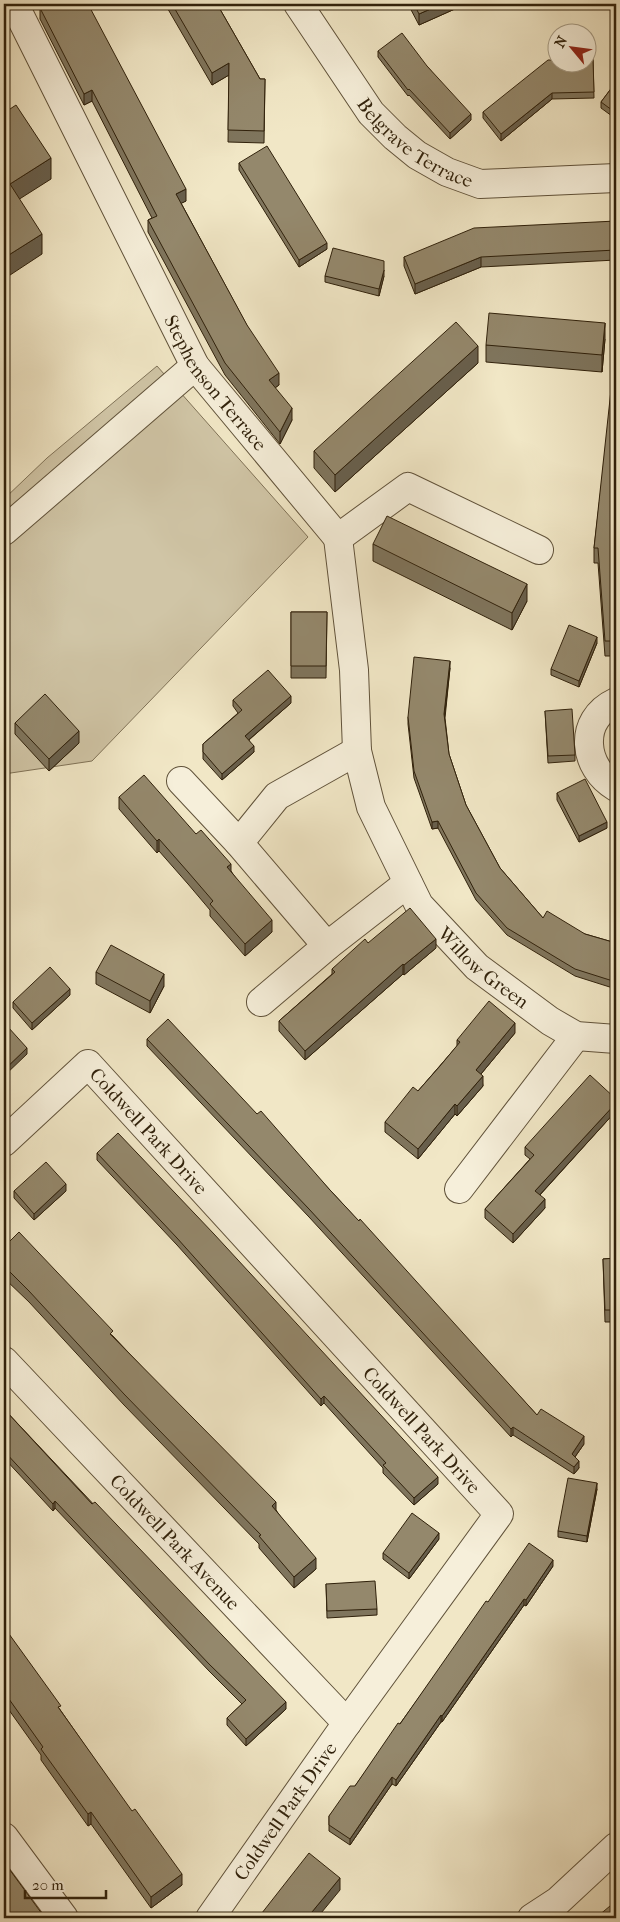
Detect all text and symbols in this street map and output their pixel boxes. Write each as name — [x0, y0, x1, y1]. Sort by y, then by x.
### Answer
north arrow — [548, 22, 598, 72]
text: N — [551, 33, 571, 51]
street label: Belgrave Terrace — [352, 94, 476, 192]
street label: Stephenson Terrace — [159, 312, 271, 455]
street label: Willow Green — [432, 922, 533, 1013]
street label: Coldwell Park Drive — [85, 1064, 212, 1199]
street label: Coldwell Park Drive — [358, 1363, 485, 1498]
street label: Coldwell Park Avenue — [105, 1470, 244, 1615]
street label: Coldwell Park Drive — [230, 1738, 342, 1885]
scale bar — [25, 1867, 106, 1899]
text: 20 m — [32, 1876, 64, 1894]

